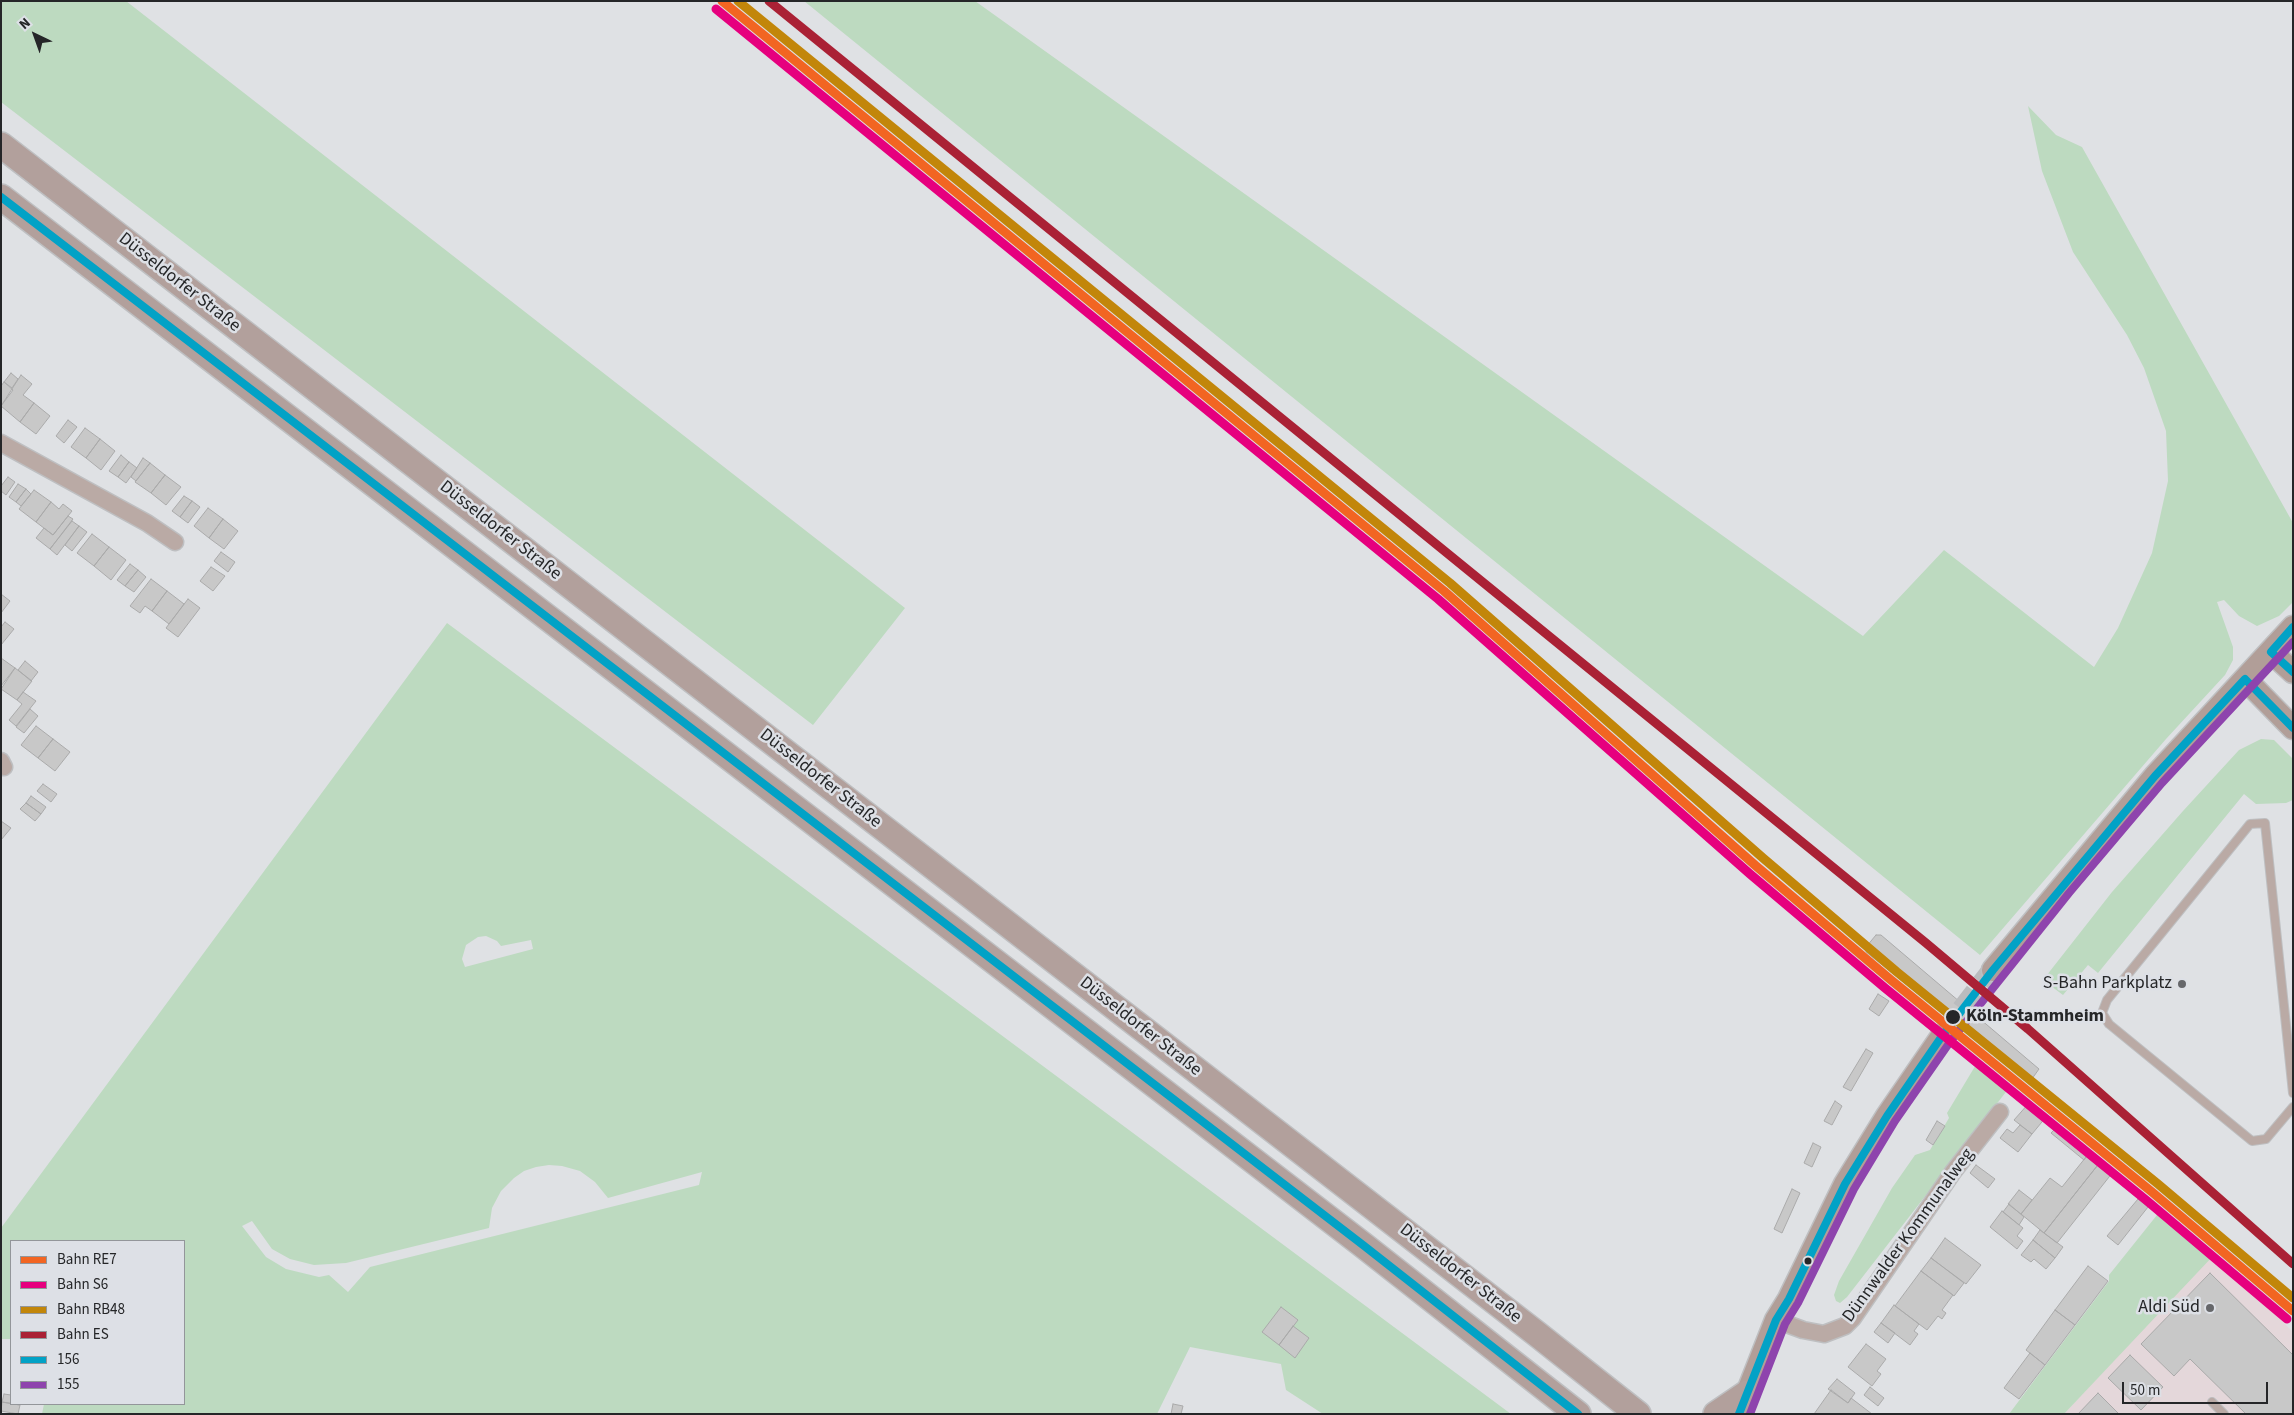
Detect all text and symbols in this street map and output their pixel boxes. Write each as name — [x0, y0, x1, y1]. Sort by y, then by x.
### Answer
north arrow — [10, 10, 60, 60]
text: N — [15, 13, 35, 34]
street label: Düsseldorfer Straße — [114, 229, 244, 337]
street label: Düsseldorfer Straße — [435, 477, 565, 585]
street label: Düsseldorfer Straße — [755, 725, 885, 833]
street label: Düsseldorfer Straße — [1075, 973, 1205, 1081]
place label: S-Bahn Parkplatz — [2043, 973, 2172, 995]
marker: S-Bahn Parkplatz — [2176, 978, 2188, 990]
place label: Köln-Stammheim — [1966, 1006, 2104, 1028]
marker: Köln-Stammheim — [1944, 1008, 1962, 1026]
street label: Dünnwalder Kommunalweg — [1839, 1145, 1979, 1327]
street label: Düsseldorfer Straße — [1395, 1220, 1525, 1328]
legend — [10, 1240, 185, 1405]
text: Bahn RE7 — [57, 1249, 117, 1270]
unlabelled marker — [1803, 1256, 1813, 1266]
text: Bahn S6 — [57, 1274, 108, 1295]
place label: Aldi Süd — [2138, 1297, 2200, 1319]
text: Bahn RB48 — [57, 1299, 125, 1320]
marker: Aldi Süd — [2204, 1302, 2216, 1314]
text: Bahn ES — [57, 1324, 109, 1345]
text: 156 — [57, 1349, 79, 1370]
scale bar — [2124, 1372, 2270, 1404]
text: 155 — [57, 1374, 79, 1395]
text: 50 m — [2130, 1380, 2160, 1401]

